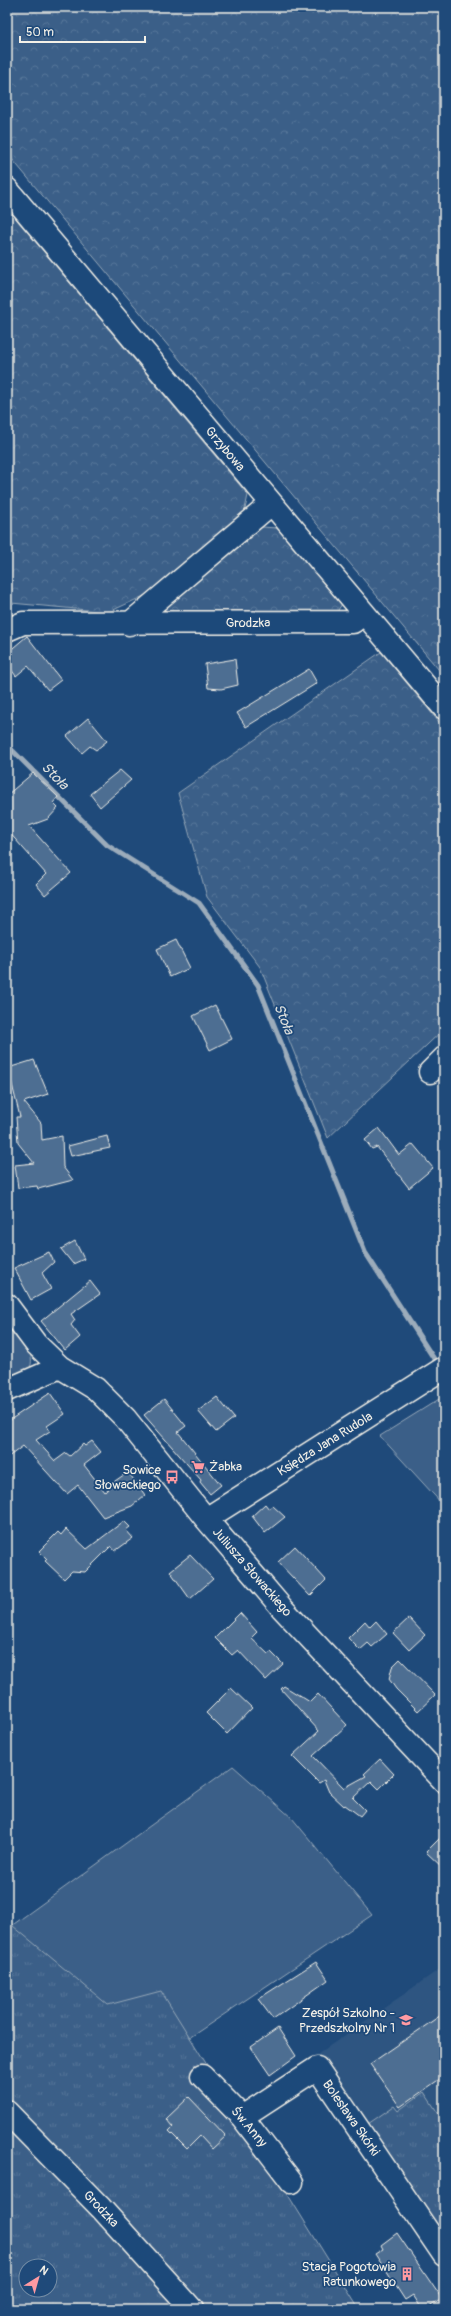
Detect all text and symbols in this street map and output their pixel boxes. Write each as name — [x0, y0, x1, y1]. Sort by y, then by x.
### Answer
scale bar — [20, 18, 145, 44]
text: 50 m — [26, 25, 54, 40]
street label: Grzybowa — [202, 423, 248, 475]
street label: Grodzka — [226, 615, 270, 631]
water label: Stoła — [38, 759, 73, 794]
water label: Stoła — [270, 1001, 298, 1038]
street label: Księdza Jana Rudola — [274, 1408, 376, 1480]
supermarket icon: Żabka — [190, 1459, 206, 1475]
place label: Żabka — [209, 1459, 242, 1475]
place label: Sowice Słowackiego — [94, 1462, 162, 1493]
bus stop icon: Sowice Słowackiego — [164, 1469, 180, 1485]
street label: Juliusza Słowackiego — [209, 1524, 295, 1620]
place label: Zespół Szkolno - Przedszkolny Nr 1 — [299, 2005, 395, 2036]
school or university icon: Zespół Szkolno - Przedszkolny Nr 1 — [398, 2012, 414, 2028]
street label: Bolesława Skórki — [319, 2077, 383, 2159]
street label: Św.Anny — [228, 2104, 271, 2151]
street label: Grodzka — [80, 2187, 122, 2231]
north arrow — [18, 2258, 58, 2298]
place label: Stacja Pogotowia Ratunkowego — [302, 2259, 396, 2290]
text: N — [37, 2263, 51, 2278]
building icon: Stacja Pogotowia Ratunkowego — [399, 2266, 415, 2282]

